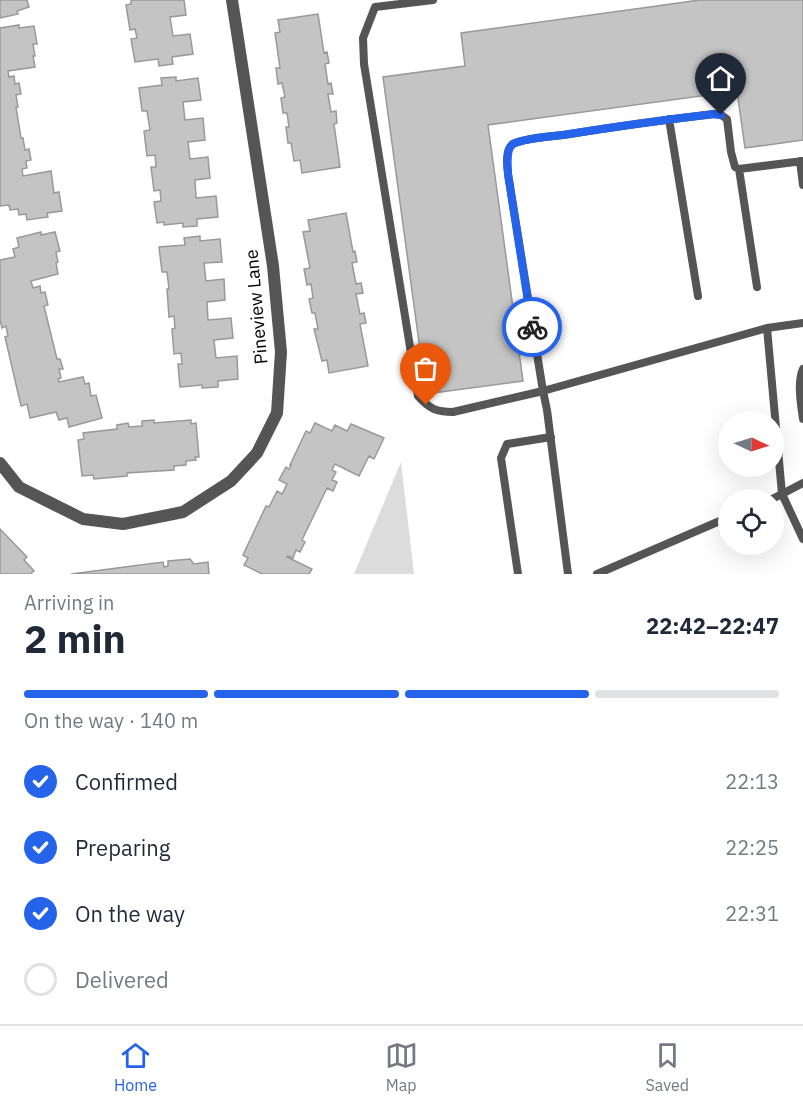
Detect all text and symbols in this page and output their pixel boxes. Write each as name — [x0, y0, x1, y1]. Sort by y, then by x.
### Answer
pin — [695, 53, 746, 115]
icon: home — [704, 62, 737, 95]
street label: Pineview Lane — [240, 248, 272, 365]
courier — [502, 297, 562, 357]
icon: bike — [516, 311, 549, 344]
pin — [400, 343, 451, 405]
icon: bag — [409, 352, 442, 385]
north arrow — [718, 411, 784, 477]
map controls — [718, 411, 784, 555]
button: locate — [718, 489, 784, 555]
text: Arriving in — [24, 589, 114, 616]
text: 22:42–22:47 — [646, 611, 779, 640]
text: 2 min — [24, 613, 126, 664]
text: On the way · 140 m — [24, 707, 198, 734]
icon: check — [24, 765, 57, 798]
text: Confirmed — [75, 767, 178, 796]
text: 22:13 — [725, 768, 779, 795]
icon: check — [24, 831, 57, 864]
text: Preparing — [75, 833, 170, 862]
text: 22:25 — [725, 834, 779, 861]
icon: check — [24, 897, 57, 930]
text: On the way — [75, 899, 185, 928]
text: 22:31 — [725, 900, 779, 927]
text: Delivered — [75, 965, 169, 994]
tab: Home — [114, 1039, 157, 1095]
tab: Map — [385, 1039, 418, 1095]
tab: Saved — [646, 1039, 689, 1095]

